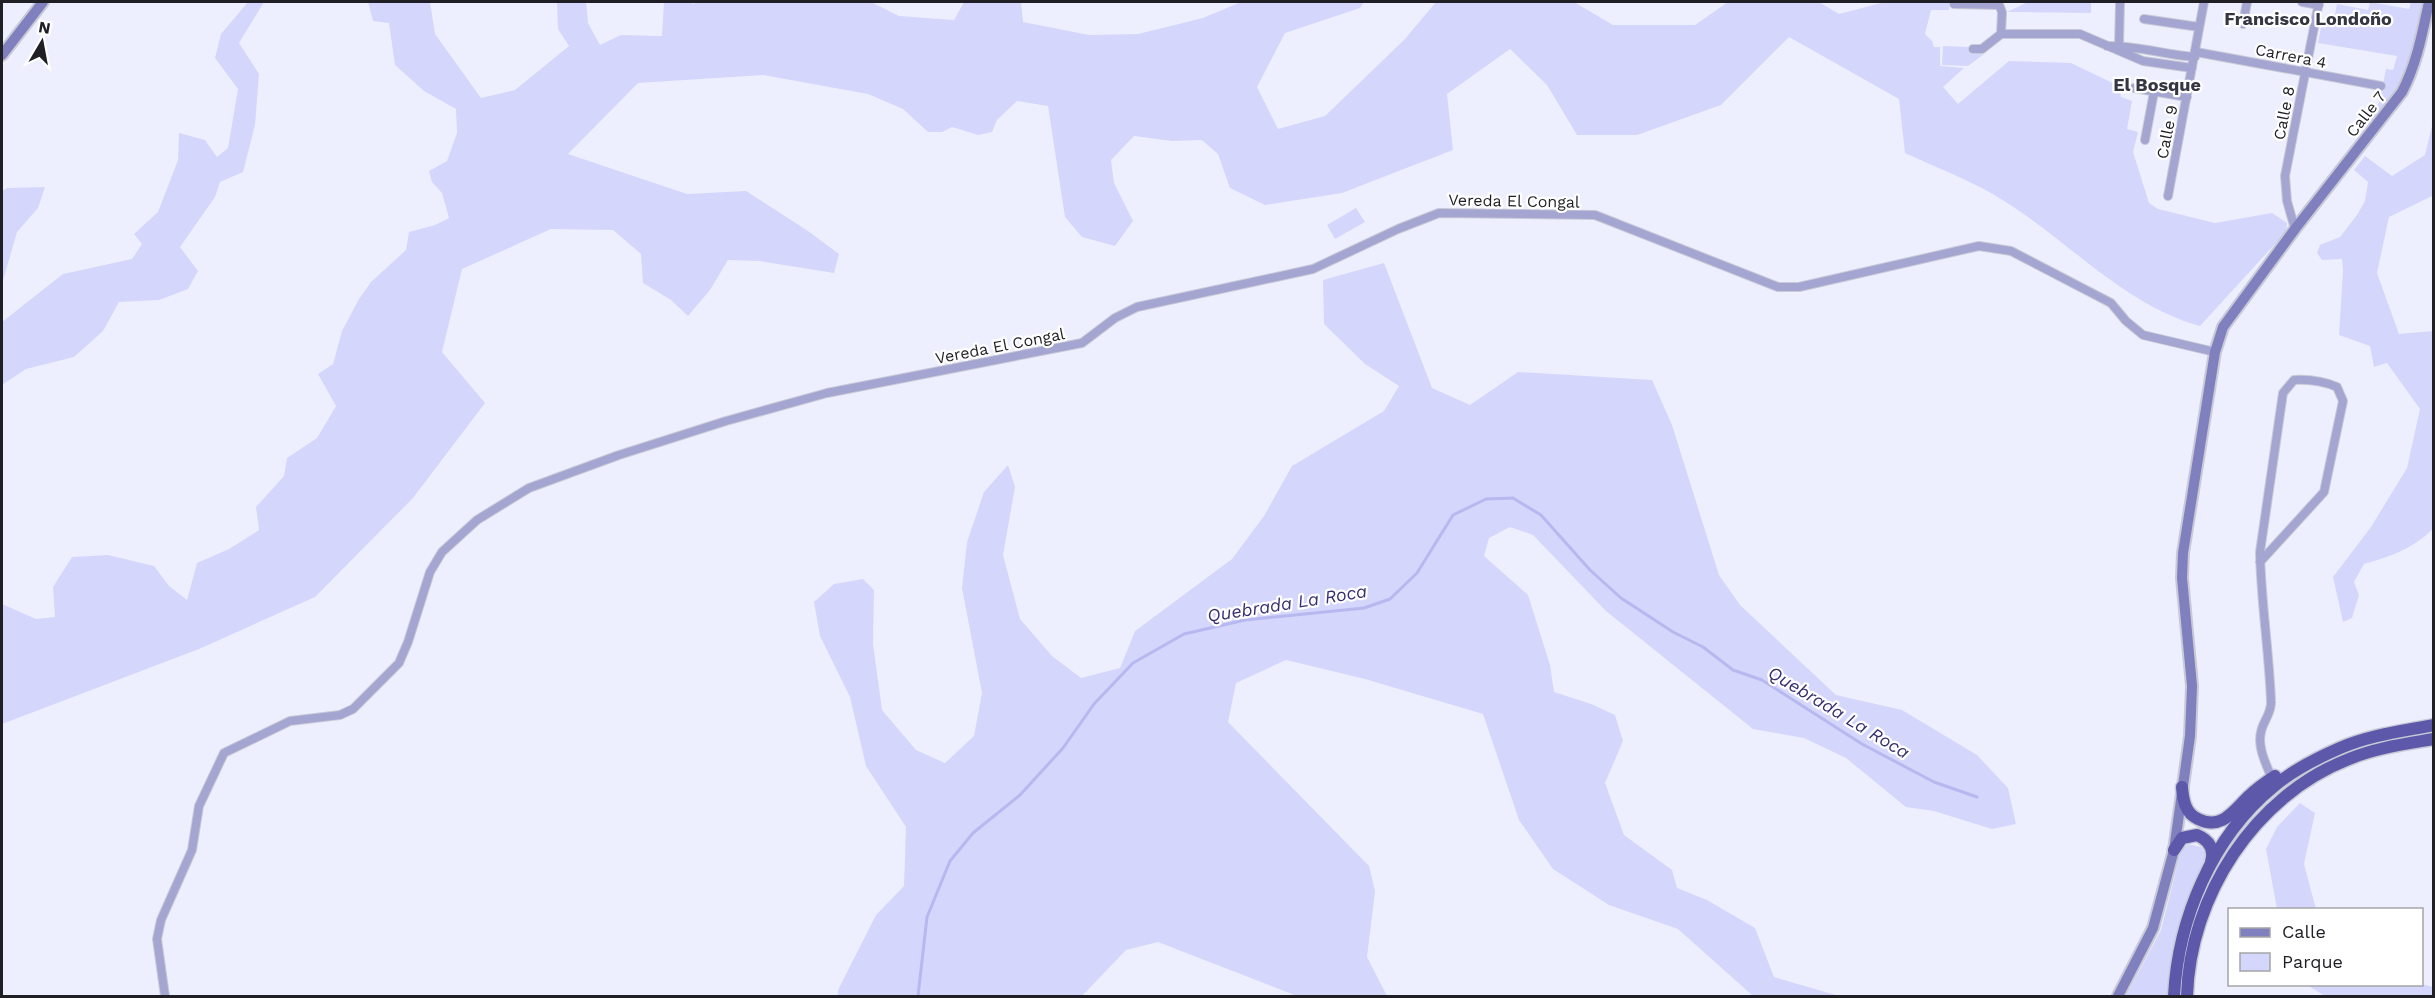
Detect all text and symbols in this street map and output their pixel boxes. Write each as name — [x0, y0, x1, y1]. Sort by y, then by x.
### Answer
district label: Francisco Londoño — [2224, 8, 2392, 29]
north arrow — [12, 12, 72, 72]
text: N — [37, 17, 52, 38]
street label: Carrera 4 — [2254, 40, 2329, 72]
district label: El Bosque — [2113, 74, 2201, 95]
street label: Calle 8 — [2269, 84, 2299, 142]
street label: Calle 7 — [2342, 87, 2390, 141]
street label: Calle 9 — [2152, 103, 2182, 161]
street label: Vereda El Congal — [1448, 190, 1580, 212]
street label: Vereda El Congal — [934, 324, 1066, 368]
water label: Quebrada La Roca — [1206, 580, 1368, 626]
water label: Quebrada La Roca — [1764, 661, 1914, 763]
legend — [2228, 908, 2423, 986]
text: Calle — [2282, 921, 2326, 942]
text: Parque — [2282, 951, 2343, 972]

